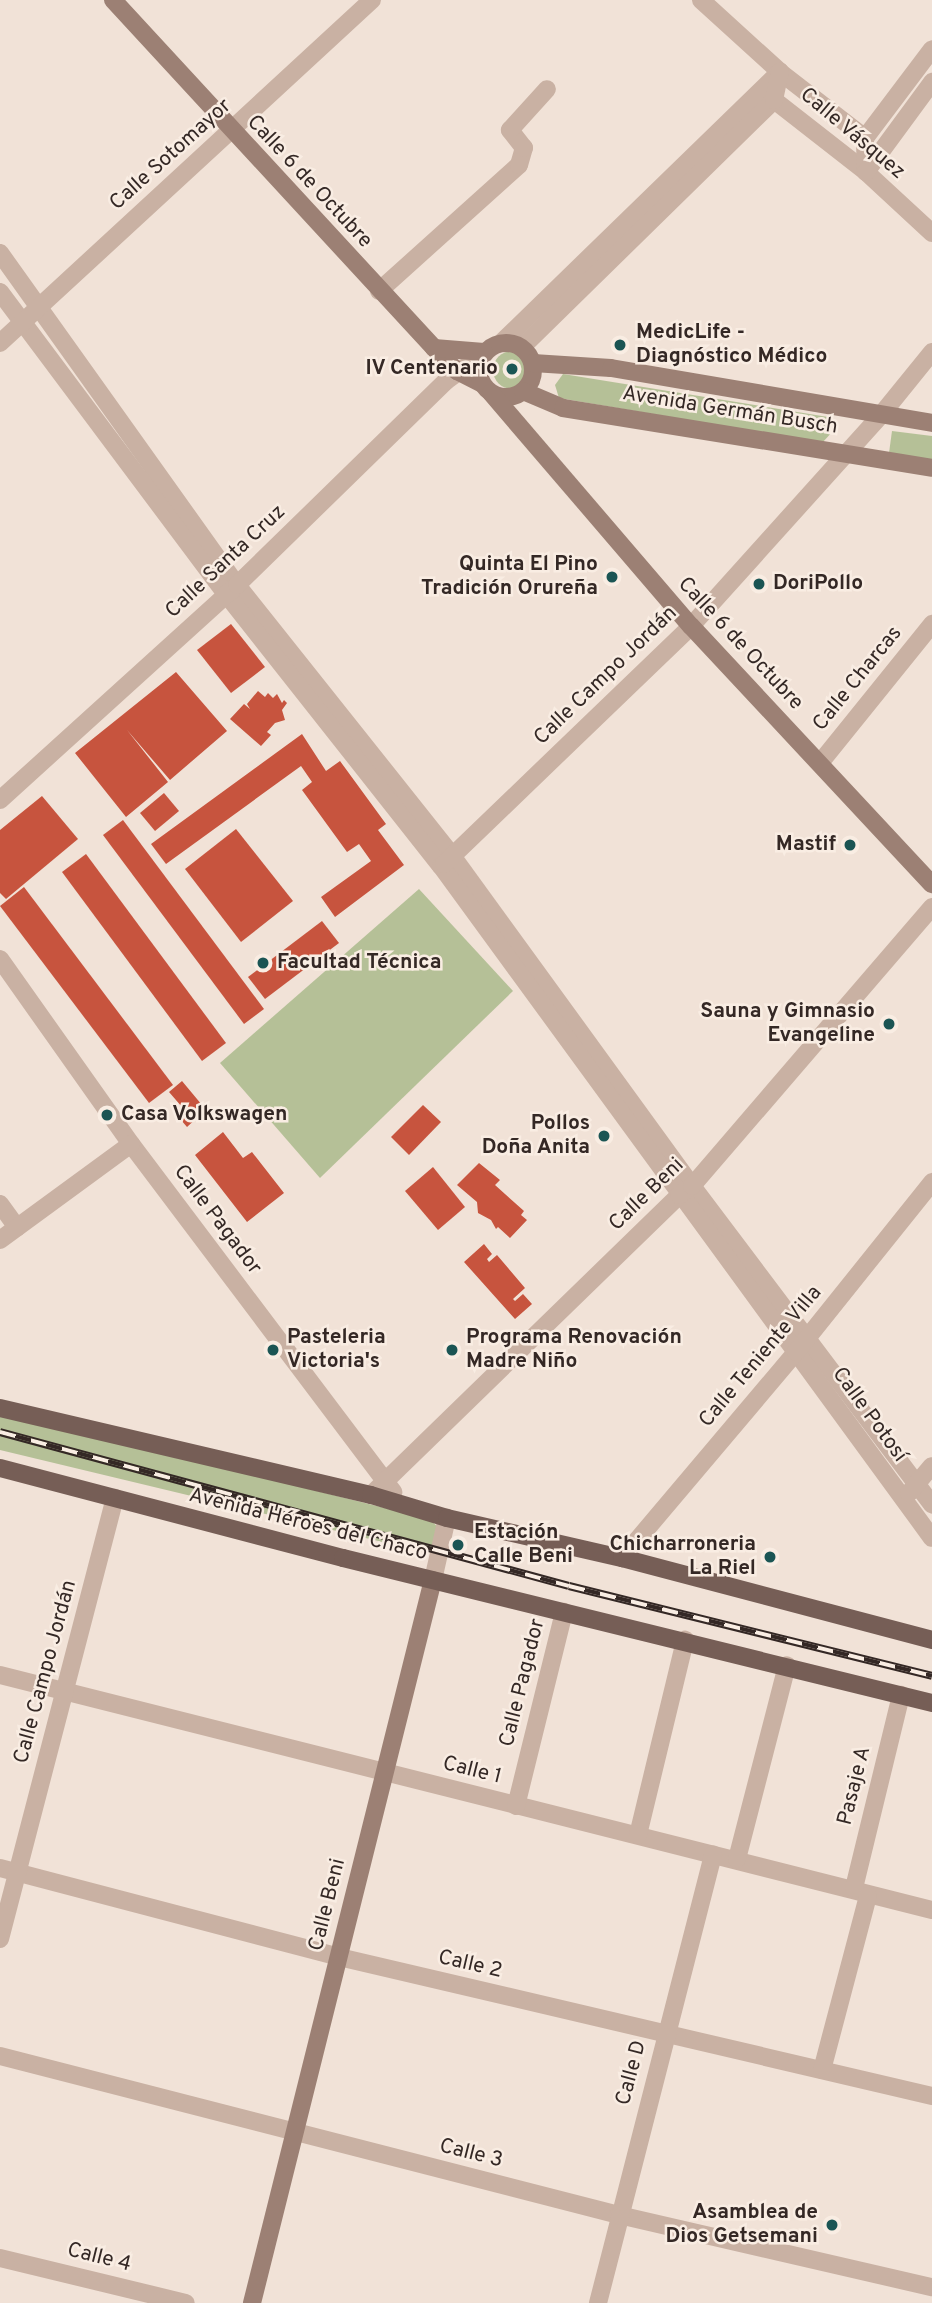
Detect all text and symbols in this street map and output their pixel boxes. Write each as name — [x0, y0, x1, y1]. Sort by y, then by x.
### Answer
street label: Calle Vásquez — [794, 83, 910, 185]
street label: Calle Sotomayor — [105, 94, 237, 216]
street label: Calle 6 de Octubre — [241, 110, 377, 254]
place label: MedicLife - Diagnóstico Médico — [636, 320, 827, 370]
marker: MedicLife - Diagnóstico Médico — [610, 335, 630, 355]
place label: IV Centenario — [365, 356, 498, 382]
marker: IV Centenario — [504, 361, 520, 377]
street label: Avenida Germán Busch — [621, 382, 839, 440]
street label: Calle Santa Cruz — [161, 500, 291, 624]
place label: Quinta El Pino Tradición Orureña — [421, 552, 598, 602]
marker: Quinta El Pino Tradición Orureña — [604, 569, 620, 585]
place label: DoriPollo — [773, 571, 863, 597]
street label: Calle 6 de Octubre — [672, 572, 808, 716]
marker: DoriPollo — [751, 576, 767, 592]
street label: Calle Campo Jordán — [529, 601, 683, 751]
street label: Calle Charcas — [808, 622, 908, 736]
place label: Mastif — [776, 832, 836, 858]
marker: Mastif — [842, 837, 858, 853]
place label: Facultad Técnica — [277, 950, 441, 976]
marker: Facultad Técnica — [255, 955, 271, 971]
place label: Sauna y Gimnasio Evangeline — [700, 999, 875, 1049]
marker: Sauna y Gimnasio Evangeline — [881, 1016, 897, 1032]
place label: Casa Volkswagen — [121, 1102, 288, 1128]
marker: Casa Volkswagen — [99, 1107, 115, 1123]
place label: Pollos Doña Anita — [481, 1111, 590, 1161]
marker: Pollos Doña Anita — [596, 1128, 612, 1144]
street label: Calle Beni — [604, 1153, 690, 1237]
street label: Calle Pagador — [168, 1160, 266, 1280]
street label: Calle Teniente Villa — [694, 1280, 828, 1434]
place label: Pasteleria Victoria's — [287, 1325, 386, 1375]
place label: Programa Renovación Madre Niño — [466, 1325, 682, 1375]
marker: Pasteleria Victoria's — [265, 1342, 281, 1358]
marker: Programa Renovación Madre Niño — [444, 1342, 460, 1358]
street label: Calle Potosí — [826, 1363, 912, 1467]
street label: Avenida Héroes del Chaco — [186, 1483, 430, 1567]
place label: Estación Calle Beni — [474, 1520, 573, 1570]
place label: Chicharroneria La Riel — [610, 1532, 756, 1582]
marker: Estación Calle Beni — [448, 1535, 468, 1555]
marker: Chicharroneria La Riel — [762, 1549, 778, 1565]
street label: Calle Campo Jordán — [9, 1577, 83, 1767]
street label: Calle Pagador — [495, 1616, 551, 1750]
street label: Pasaje A — [833, 1744, 877, 1828]
street label: Calle 1 — [440, 1752, 504, 1790]
street label: Calle Beni — [304, 1856, 352, 1954]
street label: Calle 2 — [436, 1945, 504, 1985]
street label: Calle D — [611, 2038, 653, 2108]
street label: Calle 3 — [437, 2134, 505, 2174]
place label: Asamblea de Dios Getsemani — [665, 2200, 818, 2250]
marker: Asamblea de Dios Getsemani — [824, 2217, 840, 2233]
street label: Calle 4 — [64, 2238, 134, 2278]

